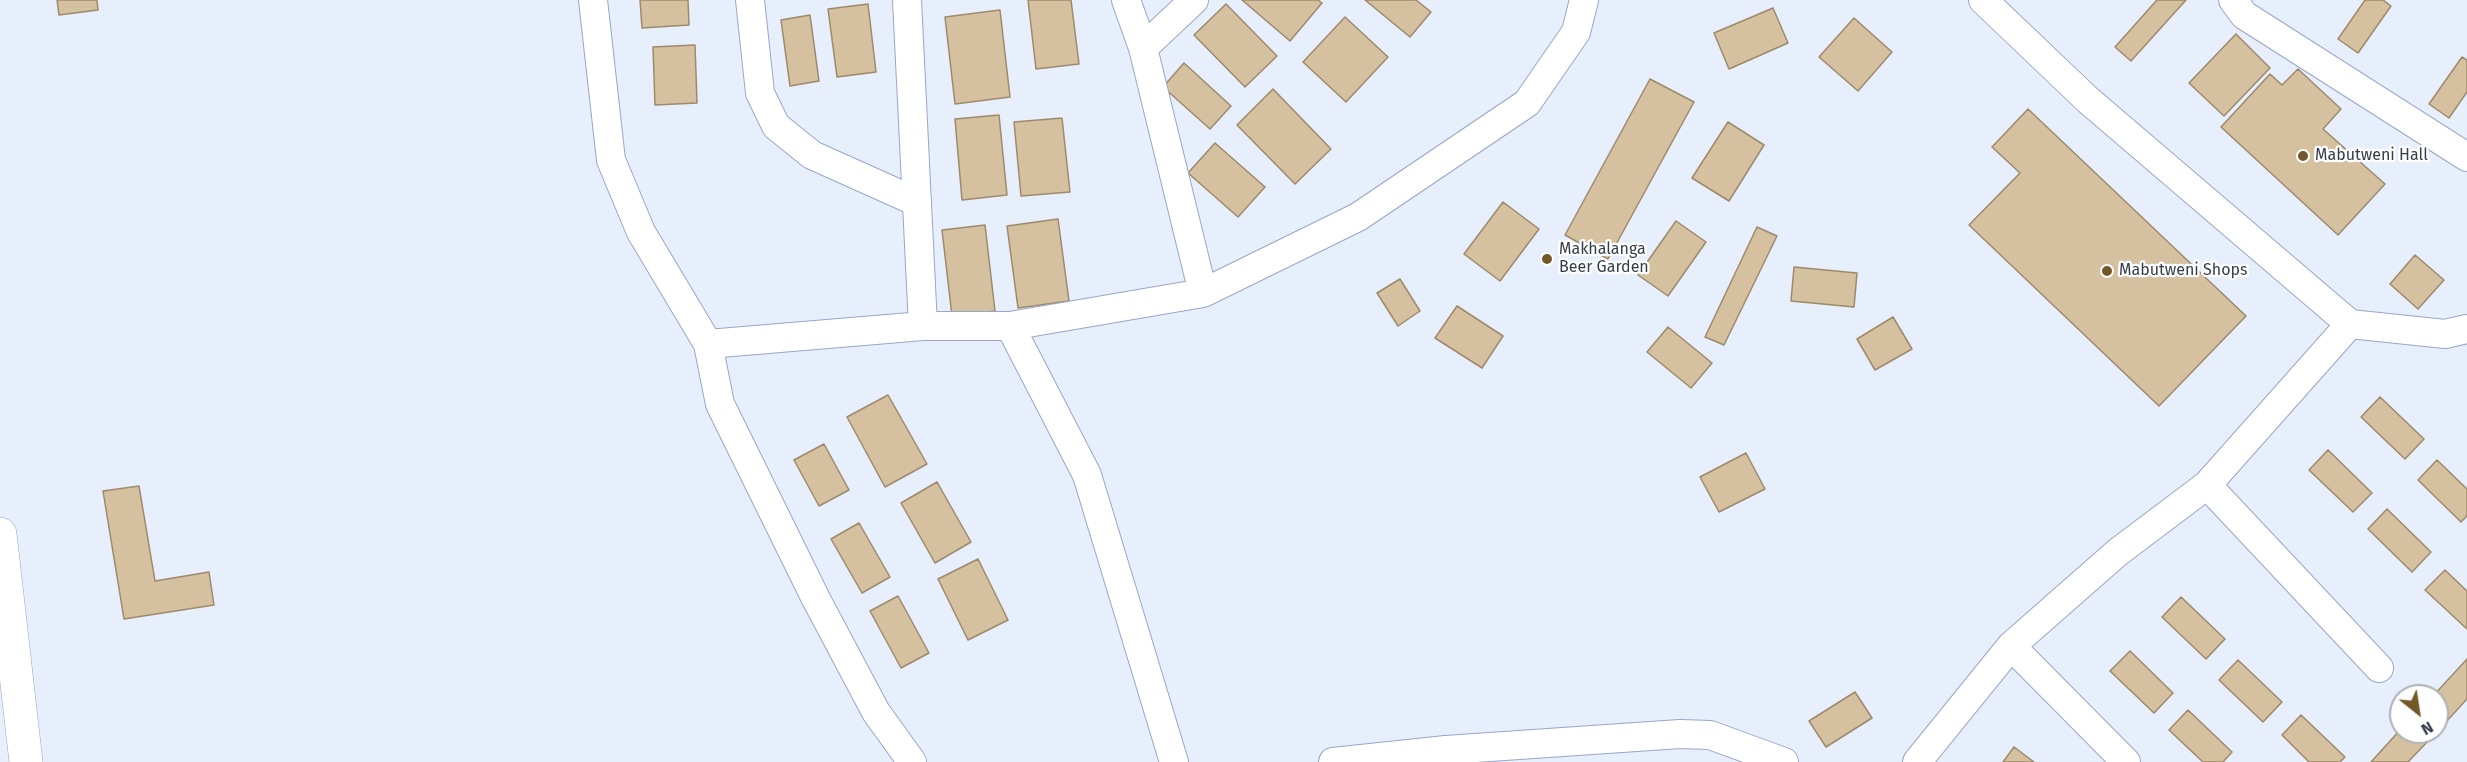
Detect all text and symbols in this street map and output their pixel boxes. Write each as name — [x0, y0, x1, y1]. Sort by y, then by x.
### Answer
place label: Mabutweni Hall — [2315, 146, 2428, 166]
marker: Mabutweni Hall — [2296, 149, 2310, 163]
place label: Makhalanga Beer Garden — [1559, 240, 1649, 278]
marker: Makhalanga Beer Garden — [1540, 252, 1554, 266]
place label: Mabutweni Shops — [2119, 261, 2247, 281]
marker: Mabutweni Shops — [2100, 264, 2114, 278]
north arrow — [2389, 684, 2449, 744]
text: N — [2418, 717, 2437, 739]

